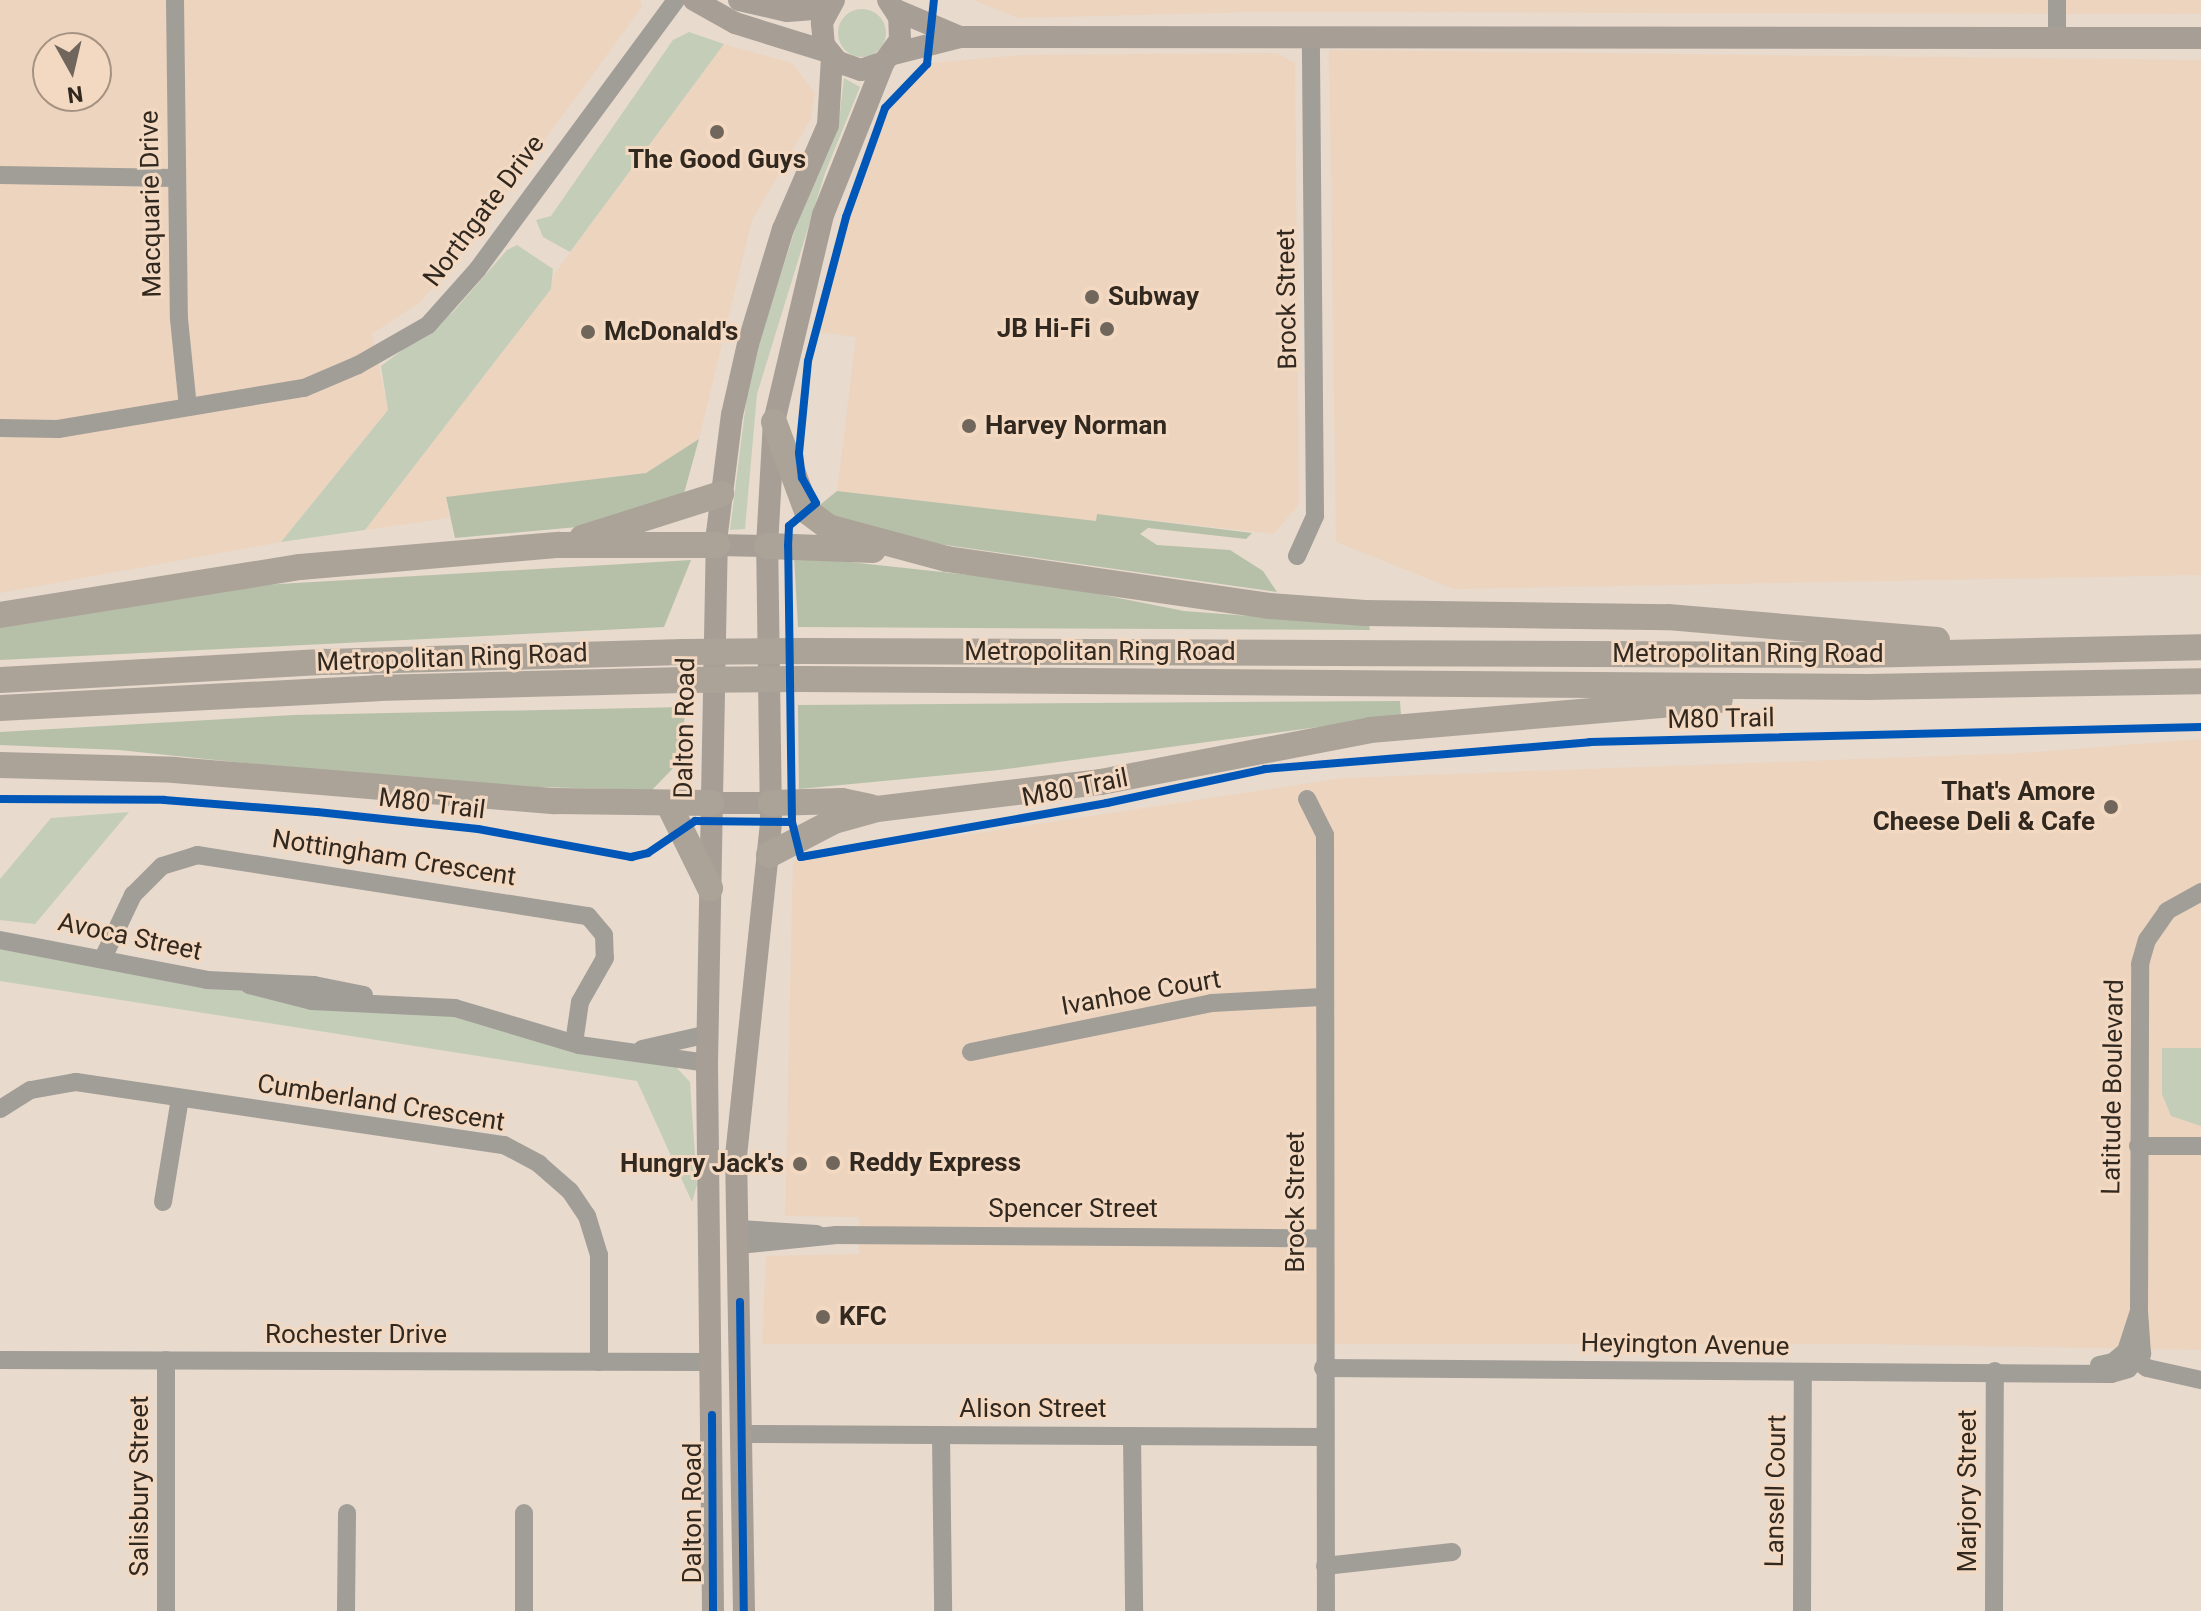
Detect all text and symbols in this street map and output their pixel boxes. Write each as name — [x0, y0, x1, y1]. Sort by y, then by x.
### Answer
north arrow — [32, 32, 112, 112]
text: N — [66, 81, 85, 108]
street label: Macquarie Drive — [134, 110, 168, 298]
marker: The Good Guys — [708, 123, 726, 141]
street label: Northgate Drive — [417, 129, 551, 293]
place label: The Good Guys — [628, 144, 806, 176]
street label: Brock Street — [1270, 228, 1304, 370]
place label: Subway — [1108, 281, 1199, 313]
marker: Subway — [1083, 288, 1101, 306]
place label: JB Hi-Fi — [997, 313, 1091, 345]
place label: McDonald's — [604, 316, 738, 348]
marker: JB Hi-Fi — [1098, 320, 1116, 338]
marker: McDonald's — [579, 323, 597, 341]
place label: Harvey Norman — [985, 410, 1167, 442]
marker: Harvey Norman — [960, 417, 978, 435]
street label: Metropolitan Ring Road — [964, 636, 1236, 668]
street label: Metropolitan Ring Road — [316, 638, 588, 678]
street label: Metropolitan Ring Road — [1612, 638, 1884, 670]
street label: Dalton Road — [668, 657, 702, 799]
street label: M80 Trail — [1667, 702, 1775, 736]
street label: M80 Trail — [1019, 762, 1131, 814]
place label: That's Amore Cheese Deli & Cafe — [1873, 776, 2095, 838]
street label: M80 Trail — [376, 782, 488, 826]
marker: That's Amore Cheese Deli & Cafe — [2102, 798, 2120, 816]
street label: Nottingham Crescent — [270, 823, 518, 893]
street label: Avoca Street — [55, 907, 205, 967]
street label: Ivanhoe Court — [1059, 964, 1223, 1022]
street label: Latitude Boulevard — [2096, 979, 2130, 1195]
street label: Cumberland Crescent — [255, 1068, 507, 1138]
street label: Brock Street — [1280, 1131, 1312, 1273]
place label: Reddy Express — [849, 1147, 1021, 1179]
place label: Hungry Jack's — [620, 1148, 784, 1180]
marker: Reddy Express — [824, 1154, 842, 1172]
marker: Hungry Jack's — [791, 1155, 809, 1173]
street label: Spencer Street — [988, 1193, 1158, 1225]
place label: KFC — [839, 1301, 887, 1333]
marker: KFC — [814, 1308, 832, 1326]
street label: Rochester Drive — [265, 1319, 447, 1351]
street label: Heyington Avenue — [1580, 1328, 1790, 1362]
street label: Alison Street — [959, 1393, 1107, 1425]
street label: Salisbury Street — [124, 1396, 156, 1576]
street label: Marjory Street — [1952, 1409, 1984, 1573]
street label: Lansell Court — [1759, 1414, 1793, 1568]
street label: Dalton Road — [677, 1442, 709, 1584]

